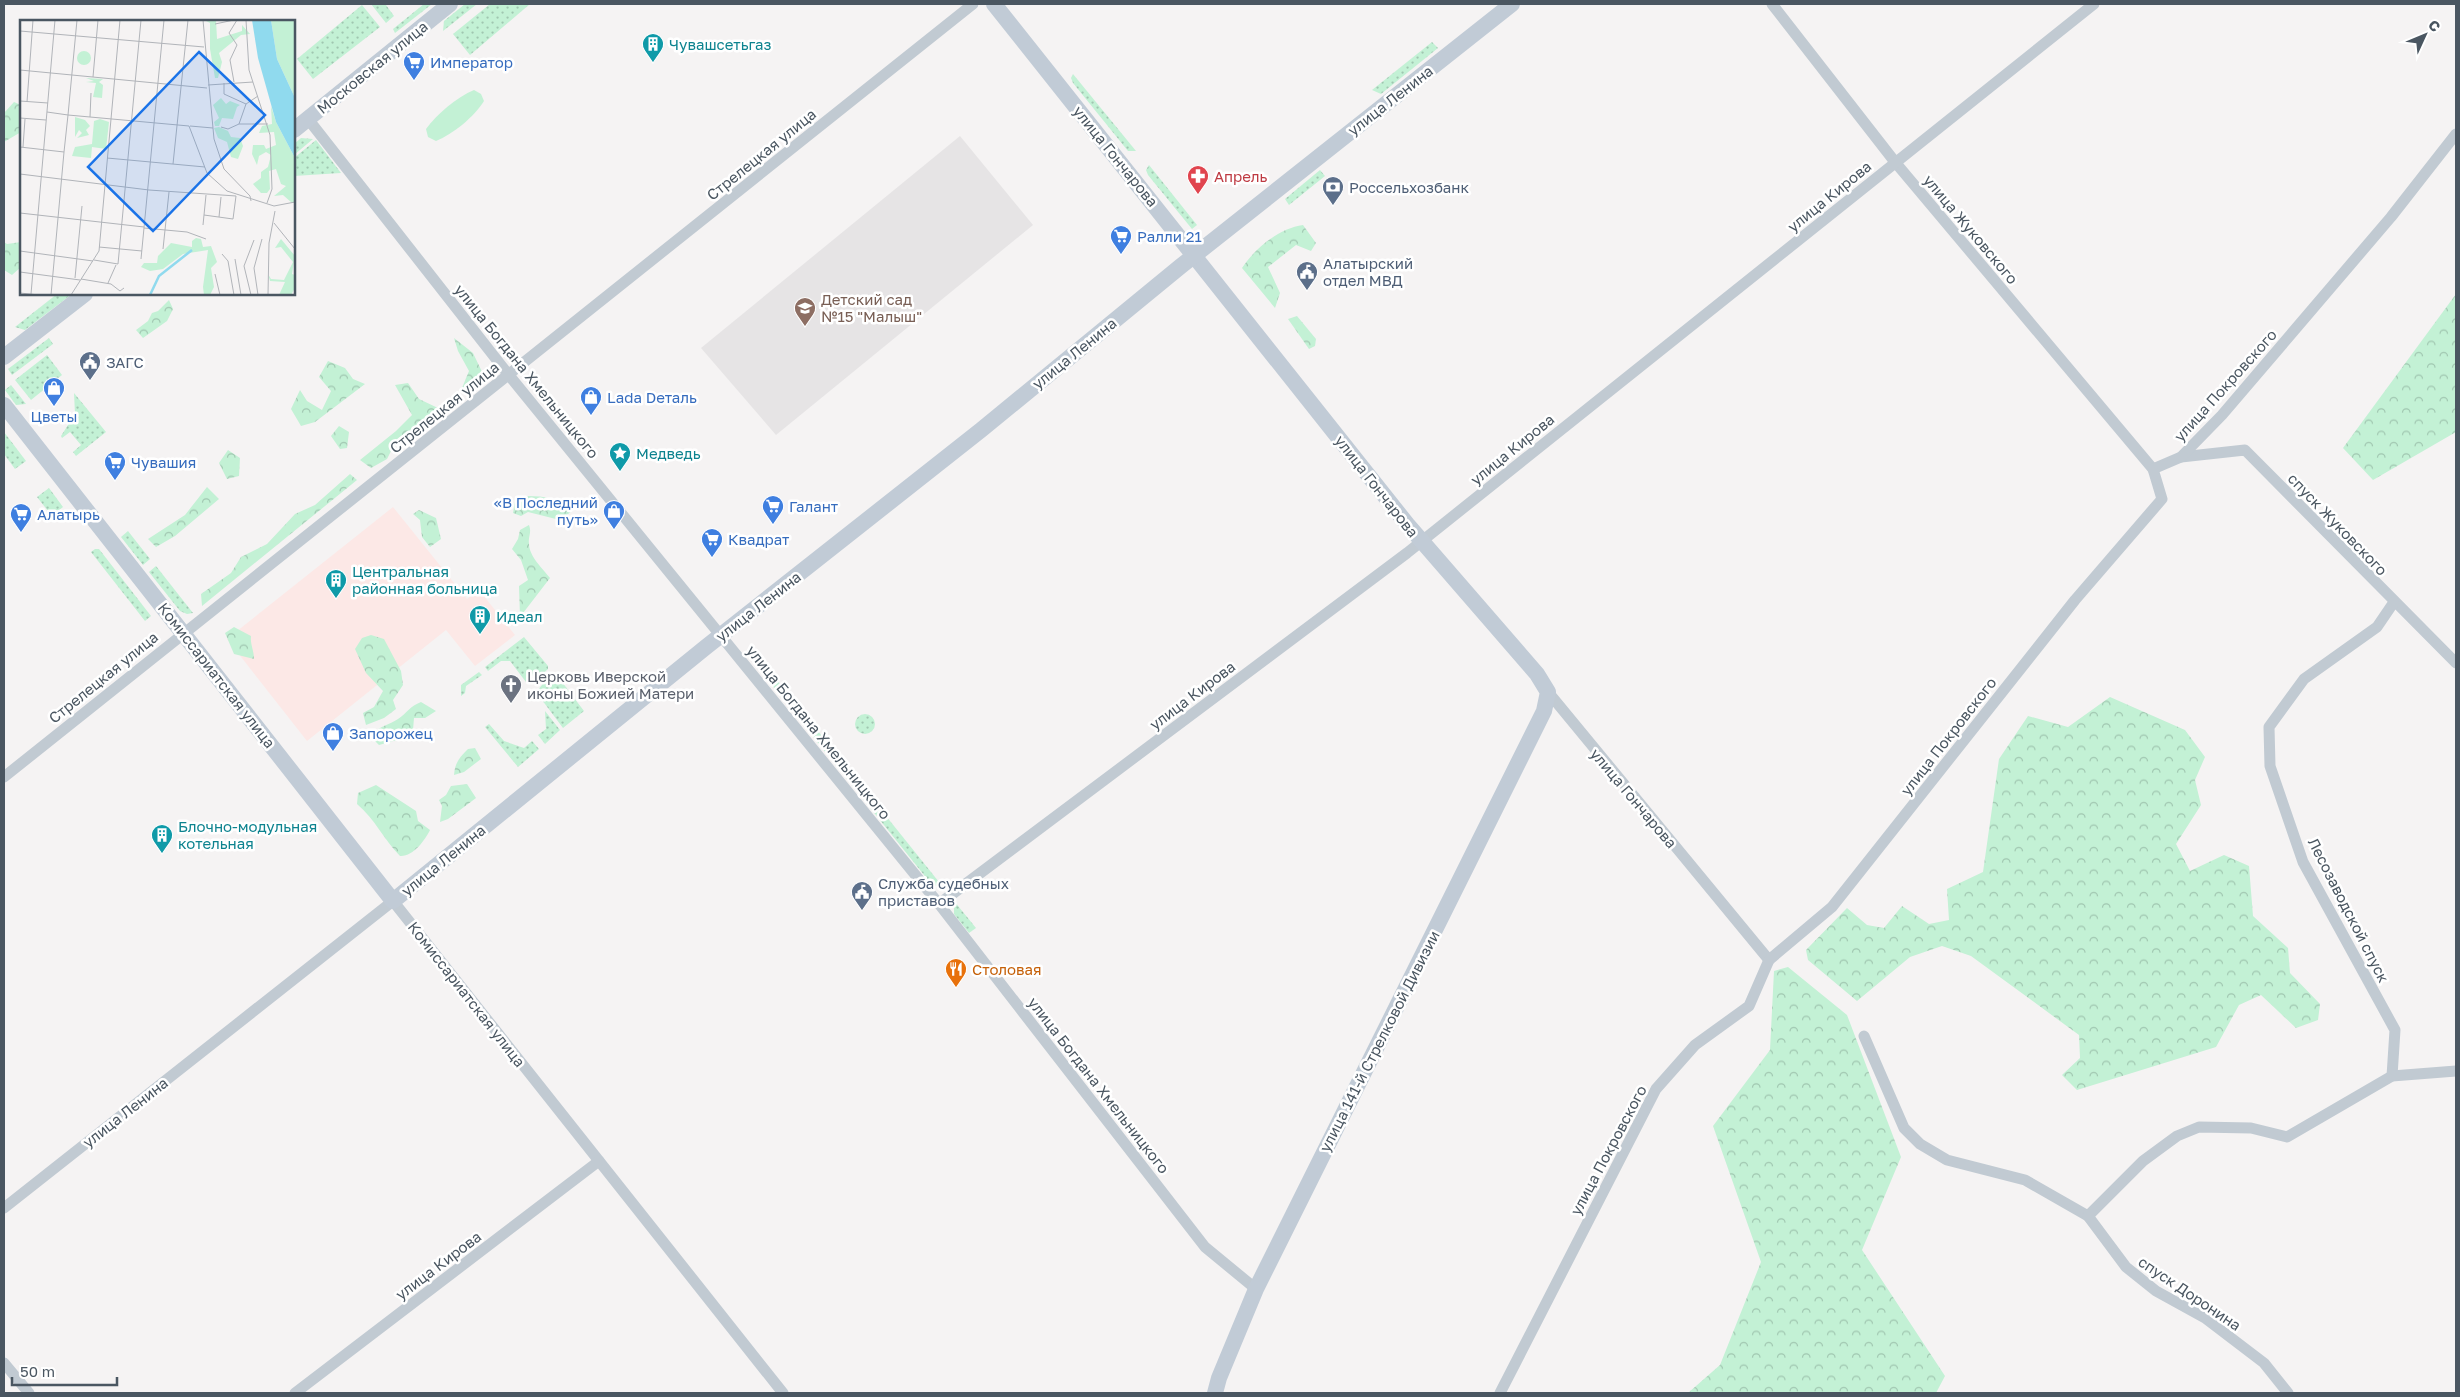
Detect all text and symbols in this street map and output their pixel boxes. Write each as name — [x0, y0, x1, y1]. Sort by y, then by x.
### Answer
north arrow — [2400, 10, 2450, 60]
text: С — [2425, 16, 2444, 35]
street label: Московская улица — [313, 17, 431, 117]
inset map — [20, 20, 295, 295]
building icon: Чувашсетьгаз — [641, 32, 665, 63]
place label: Чувашсетьгаз — [669, 35, 772, 53]
supermarket icon: Император — [402, 50, 426, 81]
place label: Император — [430, 53, 513, 71]
street label: улица Ленина — [1344, 61, 1436, 139]
street label: улица Гончарова — [1070, 102, 1162, 210]
street label: Стрелецкая улица — [703, 104, 819, 204]
street label: улица Кирова — [1783, 157, 1875, 235]
pharmacy icon: Апрель — [1186, 164, 1210, 195]
place label: Апрель — [1214, 167, 1268, 185]
street label: улица Жуковского — [1920, 171, 2022, 287]
bank icon: Россельхозбанк — [1321, 175, 1345, 206]
place label: Россельхозбанк — [1349, 178, 1469, 196]
supermarket icon: Ралли 21 — [1109, 224, 1133, 255]
place label: Ралли 21 — [1137, 227, 1202, 245]
place label: Алатырский отдел МВД — [1323, 254, 1413, 289]
public building icon: Алатырский отдел МВД — [1295, 260, 1319, 291]
street label: улица Богдана Хмельницкого — [451, 280, 603, 462]
place label: Детский сад №15 "Малыш" — [821, 290, 922, 325]
school or university icon: Детский сад №15 "Малыш" — [793, 296, 817, 327]
street label: улица Ленина — [1028, 314, 1120, 392]
street label: улица Покровского — [2170, 325, 2280, 445]
public building icon: ЗАГС — [78, 350, 102, 381]
place label: ЗАГС — [106, 353, 144, 371]
street label: Стрелецкая улица — [386, 357, 502, 457]
shop icon: Цветы — [42, 376, 66, 407]
shop icon: Lada Dеталь — [579, 385, 603, 416]
place label: Lada Dеталь — [607, 388, 697, 406]
place label: Цветы — [31, 407, 77, 425]
street label: улица Кирова — [1466, 410, 1558, 488]
street label: улица Гончарова — [1332, 431, 1422, 541]
place icon: Медведь — [608, 441, 632, 472]
place label: Медведь — [636, 444, 701, 462]
supermarket icon: Чувашия — [103, 450, 127, 481]
place label: Чувашия — [131, 453, 196, 471]
street label: спуск Жуковского — [2285, 469, 2391, 579]
place label: «В Последний путь» — [494, 493, 598, 528]
supermarket icon: Галант — [761, 494, 785, 525]
place label: Галант — [789, 497, 839, 515]
shop icon: «В Последний путь» — [602, 499, 626, 530]
supermarket icon: Алатырь — [9, 502, 33, 533]
place label: Алатырь — [37, 505, 100, 523]
supermarket icon: Квадрат — [700, 527, 724, 558]
place label: Квадрат — [728, 530, 790, 548]
place label: Центральная районная больница — [352, 562, 498, 597]
street label: улица Ленина — [712, 567, 804, 645]
building icon: Центральная районная больница — [324, 568, 348, 599]
street label: Комиссариатская улица — [155, 599, 279, 751]
building icon: Идеал — [468, 604, 492, 635]
place label: Идеал — [496, 607, 542, 625]
street label: Стрелецкая улица — [45, 627, 161, 727]
street label: улица Богдана Хмельницкого — [743, 641, 895, 823]
street label: улица Кирова — [1146, 657, 1238, 733]
place label: Церковь Иверской иконы Божией Матери — [527, 667, 694, 702]
church icon: Церковь Иверской иконы Божией Матери — [499, 673, 523, 704]
street label: улица Покровского — [1896, 674, 2000, 798]
shop icon: Запорожец — [321, 721, 345, 752]
place label: Запорожец — [349, 724, 433, 742]
street label: улица Гончарова — [1587, 744, 1681, 852]
place label: Блочно-модульная котельная — [178, 817, 317, 852]
street label: улица Ленина — [397, 821, 489, 899]
building icon: Блочно-модульная котельная — [150, 823, 174, 854]
street label: Лесозаводской спуск — [2305, 835, 2393, 986]
place label: Служба судебных приставов — [878, 874, 1009, 909]
public building icon: Служба судебных приставов — [850, 880, 874, 911]
street label: Комиссариатская улица — [405, 918, 529, 1070]
street label: улица 141-й Стрелковой Дивизии — [1315, 927, 1443, 1155]
restaurant icon: Столовая — [944, 957, 968, 988]
place label: Столовая — [972, 960, 1042, 978]
street label: улица Богдана Хмельницкого — [1025, 993, 1173, 1177]
street label: улица Ленина — [79, 1073, 171, 1151]
street label: улица Покровского — [1566, 1082, 1650, 1218]
street label: улица Кирова — [392, 1227, 484, 1303]
street label: спуск Доронина — [2135, 1252, 2245, 1334]
scale bar — [12, 1354, 118, 1386]
text: 50 m — [20, 1362, 55, 1380]

